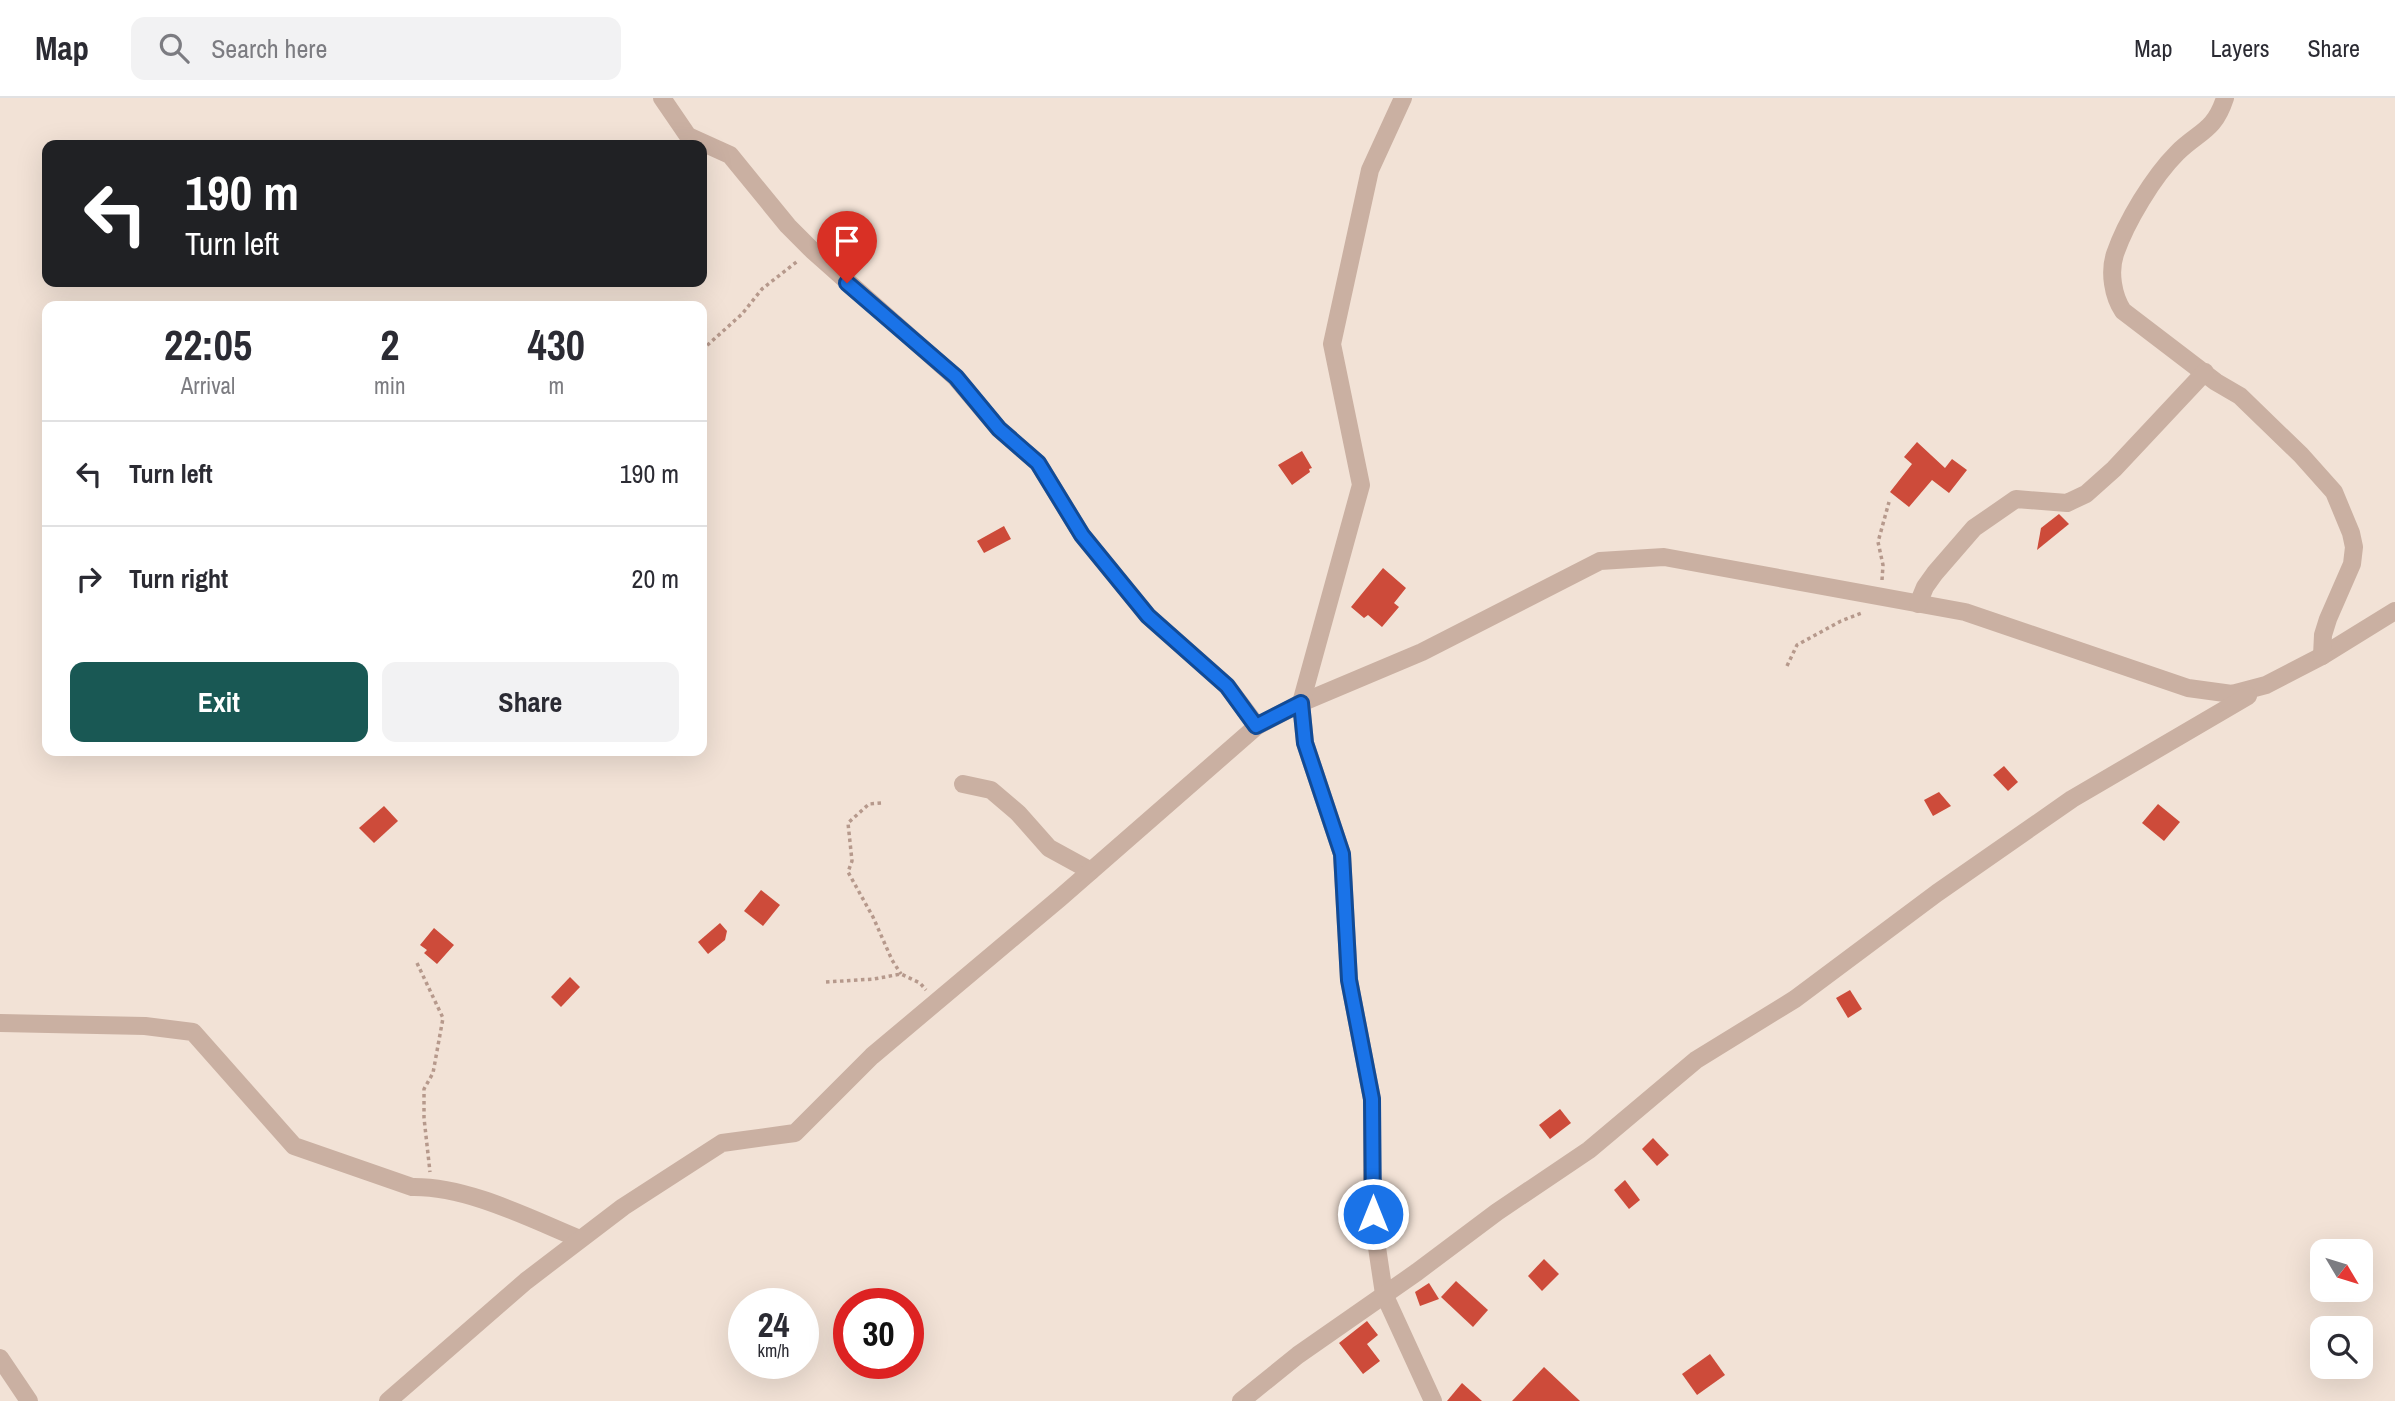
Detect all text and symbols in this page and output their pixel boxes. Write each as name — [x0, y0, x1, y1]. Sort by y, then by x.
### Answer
search box — [131, 17, 621, 80]
text: Map — [35, 26, 89, 70]
icon: search — [155, 29, 193, 67]
text: Search here — [211, 31, 327, 66]
text: Map — [2134, 32, 2172, 64]
text: Layers — [2210, 32, 2269, 64]
text: Share — [2307, 32, 2360, 64]
text: 190 m — [185, 159, 299, 225]
icon: left — [70, 168, 161, 259]
pin — [817, 211, 877, 283]
text: Turn left — [185, 222, 279, 265]
icon: arrive — [828, 222, 866, 260]
text: 22:05 — [164, 317, 252, 373]
text: 2 — [380, 317, 399, 373]
text: 430 — [528, 317, 585, 373]
text: Arrival — [181, 370, 235, 401]
text: min — [374, 370, 406, 401]
text: m — [548, 370, 564, 401]
icon: left — [70, 455, 108, 493]
text: Turn left — [129, 456, 213, 491]
text: 190 m — [620, 456, 679, 491]
icon: right — [70, 560, 108, 598]
text: Turn right — [129, 561, 228, 596]
text: 20 m — [632, 561, 679, 596]
button: Exit — [70, 662, 368, 742]
button: Share — [382, 662, 679, 742]
position arrow — [1336, 1177, 1410, 1251]
north arrow — [2310, 1239, 2373, 1302]
map controls — [2310, 1239, 2373, 1379]
speed limit sign: 30 — [833, 1288, 924, 1379]
text: 24 — [758, 1301, 789, 1348]
button: search — [2310, 1316, 2373, 1379]
text: km/h — [758, 1338, 790, 1363]

